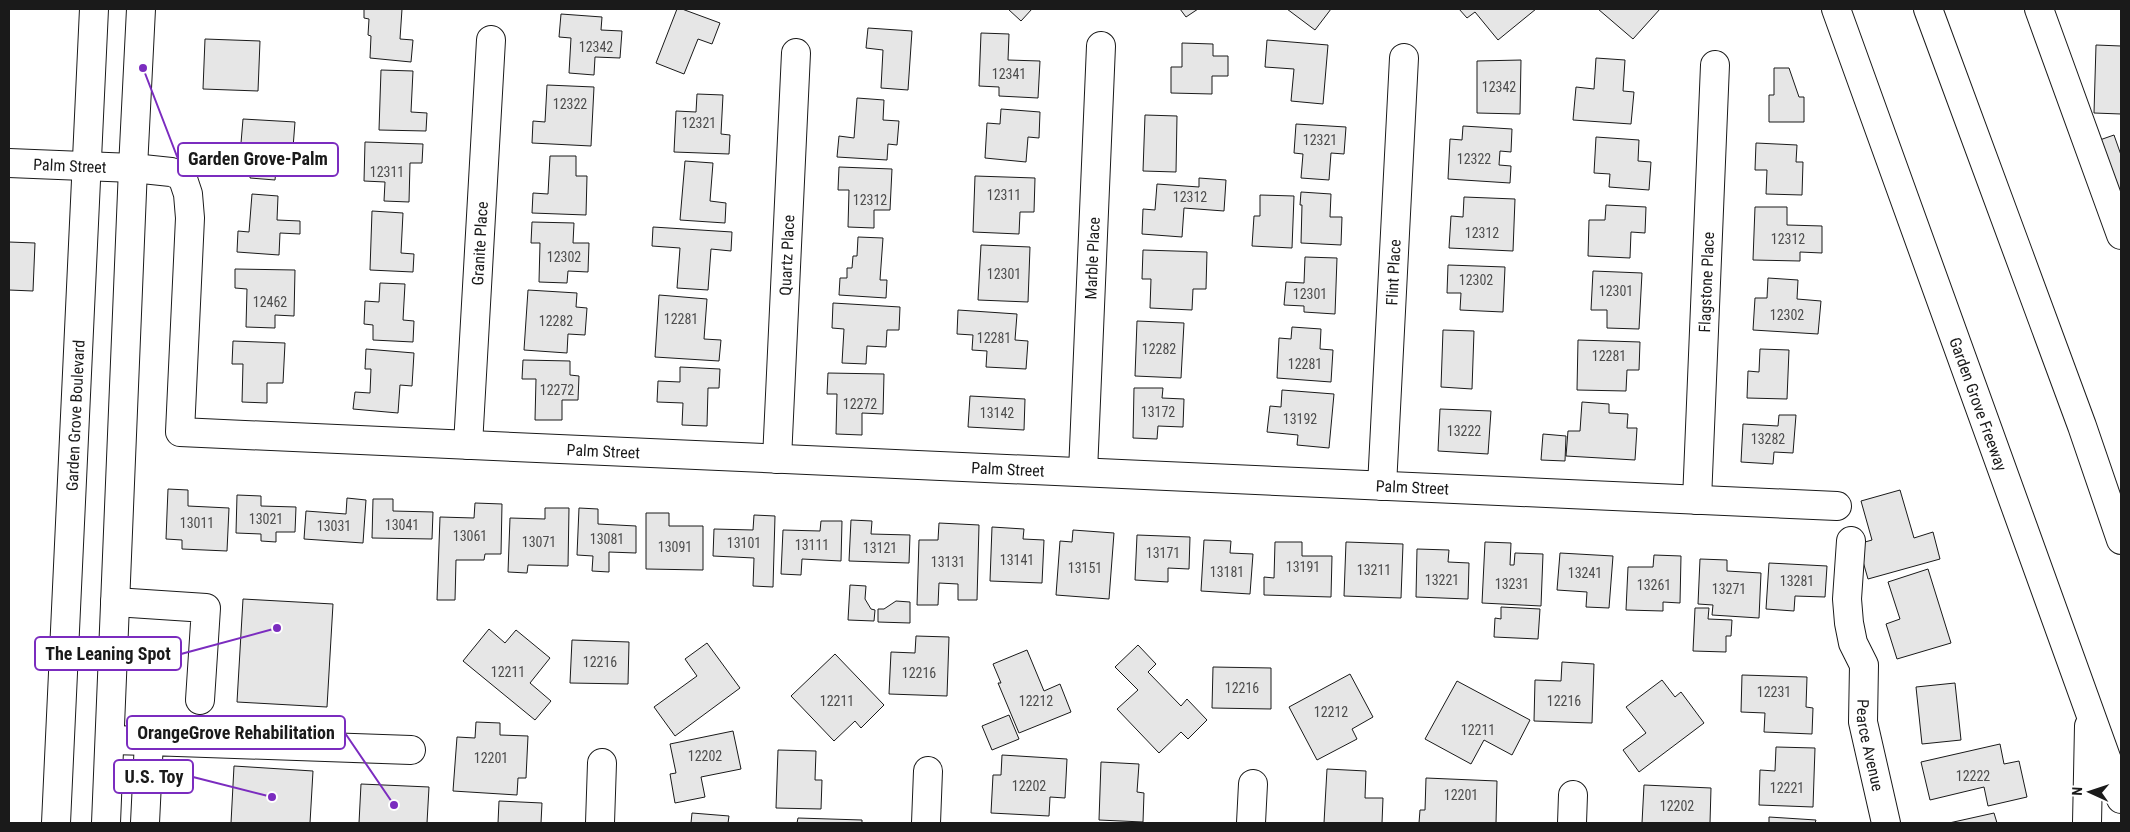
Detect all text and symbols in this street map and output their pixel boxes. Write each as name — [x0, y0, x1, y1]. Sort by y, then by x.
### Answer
house number: 12342 — [579, 39, 613, 55]
house number: 12341 — [992, 66, 1026, 82]
house number: 12342 — [1482, 79, 1516, 95]
house number: 12322 — [553, 96, 587, 112]
house number: 12321 — [682, 115, 716, 131]
house number: 12321 — [1303, 132, 1337, 148]
callout: Garden Grove-Palm — [178, 143, 338, 176]
text: Garden Grove-Palm — [188, 148, 328, 169]
house number: 12322 — [1457, 151, 1491, 167]
street label: Palm Street — [33, 154, 107, 176]
house number: 12311 — [370, 164, 404, 180]
house number: 12311 — [987, 187, 1021, 203]
house number: 12312 — [1173, 189, 1207, 205]
house number: 12312 — [853, 192, 887, 208]
street label: Granite Place — [468, 201, 491, 286]
street label: Quartz Place — [775, 214, 798, 296]
street label: Marble Place — [1081, 217, 1103, 300]
house number: 12312 — [1465, 225, 1499, 241]
street label: Flagstone Place — [1694, 231, 1718, 333]
house number: 12312 — [1771, 231, 1805, 247]
street label: Flint Place — [1382, 239, 1404, 306]
house number: 12302 — [547, 249, 581, 265]
house number: 12301 — [987, 266, 1021, 282]
house number: 12302 — [1459, 272, 1493, 288]
house number: 12301 — [1599, 283, 1633, 299]
house number: 12301 — [1293, 286, 1327, 302]
house number: 12462 — [253, 294, 287, 310]
house number: 12302 — [1770, 307, 1804, 323]
house number: 12281 — [664, 311, 698, 327]
house number: 12282 — [539, 313, 573, 329]
house number: 12281 — [977, 330, 1011, 346]
street label: Garden Grove Freeway — [1946, 335, 2011, 474]
street label: Garden Grove Boulevard — [62, 339, 88, 491]
house number: 12282 — [1142, 341, 1176, 357]
house number: 12281 — [1592, 348, 1626, 364]
house number: 12281 — [1288, 356, 1322, 372]
house number: 12272 — [540, 382, 574, 398]
house number: 12272 — [843, 396, 877, 412]
house number: 13172 — [1141, 404, 1175, 420]
house number: 13142 — [980, 405, 1014, 421]
house number: 13192 — [1283, 411, 1317, 427]
house number: 13222 — [1447, 423, 1481, 439]
house number: 13282 — [1751, 431, 1785, 447]
street label: Palm Street — [566, 440, 641, 462]
street label: Palm Street — [971, 458, 1045, 480]
street label: Palm Street — [1375, 476, 1450, 498]
house number: 13021 — [249, 511, 283, 527]
house number: 13011 — [180, 515, 214, 531]
house number: 13041 — [385, 517, 419, 533]
house number: 13031 — [317, 518, 351, 534]
house number: 13061 — [453, 528, 487, 544]
house number: 13081 — [590, 531, 624, 547]
house number: 13071 — [522, 534, 556, 550]
house number: 13101 — [727, 535, 761, 551]
house number: 13111 — [795, 537, 829, 553]
house number: 13091 — [658, 539, 692, 555]
house number: 13121 — [863, 540, 897, 556]
house number: 13171 — [1146, 545, 1180, 561]
house number: 13141 — [1000, 552, 1034, 568]
house number: 13131 — [931, 554, 965, 570]
house number: 13191 — [1286, 559, 1320, 575]
house number: 13151 — [1068, 560, 1102, 576]
house number: 13211 — [1357, 562, 1391, 578]
house number: 13181 — [1210, 564, 1244, 580]
house number: 13241 — [1568, 565, 1602, 581]
house number: 13221 — [1425, 572, 1459, 588]
house number: 13281 — [1780, 573, 1814, 589]
house number: 13231 — [1495, 576, 1529, 592]
house number: 13261 — [1637, 577, 1671, 593]
house number: 13271 — [1712, 581, 1746, 597]
callout: The Leaning Spot — [35, 637, 181, 670]
text: The Leaning Spot — [45, 643, 171, 664]
house number: 12216 — [583, 654, 617, 670]
house number: 12211 — [491, 664, 525, 680]
house number: 12216 — [902, 665, 936, 681]
house number: 12216 — [1225, 680, 1259, 696]
house number: 12231 — [1757, 684, 1791, 700]
house number: 12211 — [820, 693, 854, 709]
house number: 12212 — [1019, 693, 1053, 709]
house number: 12216 — [1547, 693, 1581, 709]
street label: Pearce Avenue — [1853, 699, 1888, 793]
house number: 12212 — [1314, 704, 1348, 720]
callout: OrangeGrove Rehabilitation — [127, 716, 345, 749]
text: OrangeGrove Rehabilitation — [137, 722, 335, 743]
house number: 12211 — [1461, 722, 1495, 738]
house number: 12202 — [688, 748, 722, 764]
house number: 12201 — [474, 750, 508, 766]
callout: U.S. Toy — [114, 760, 193, 793]
text: U.S. Toy — [125, 766, 183, 787]
north arrow — [2065, 767, 2115, 817]
house number: 12222 — [1956, 768, 1990, 784]
house number: 12202 — [1012, 778, 1046, 794]
house number: 12221 — [1770, 780, 1804, 796]
house number: 12201 — [1444, 787, 1478, 803]
text: N — [2069, 787, 2085, 796]
house number: 12202 — [1660, 798, 1694, 814]

